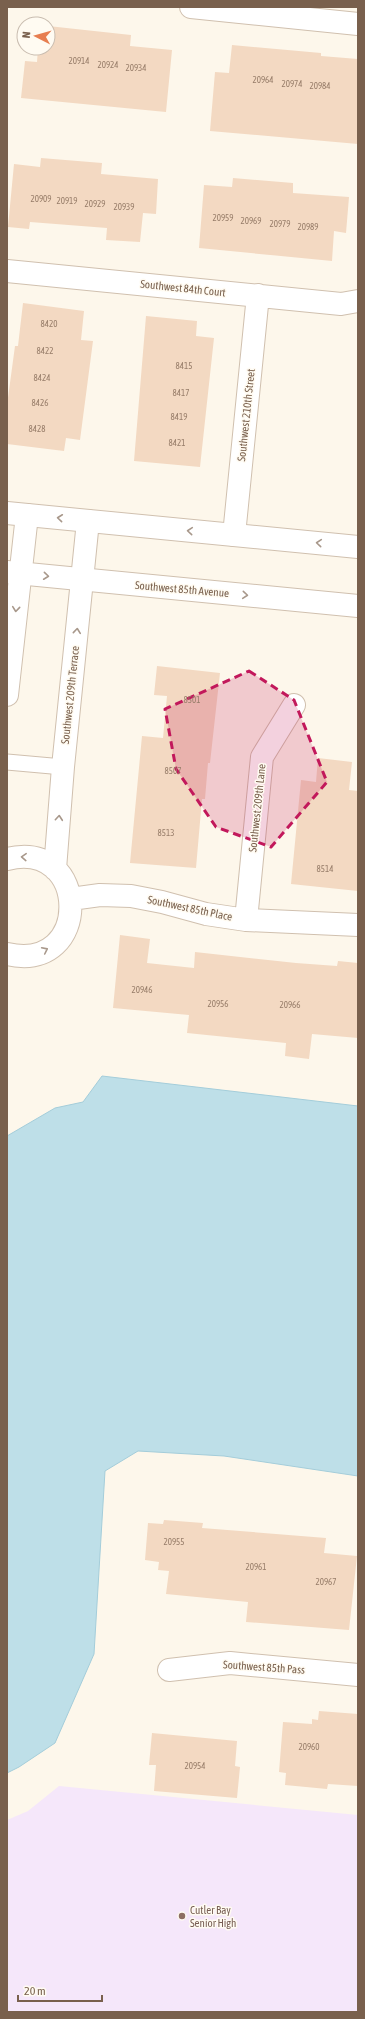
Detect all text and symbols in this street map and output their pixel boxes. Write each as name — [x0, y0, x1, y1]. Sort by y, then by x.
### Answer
north arrow — [16, 16, 56, 56]
text: N — [20, 31, 32, 39]
house number: 20914 — [68, 56, 90, 66]
house number: 20924 — [97, 60, 119, 70]
house number: 20934 — [125, 63, 147, 73]
house number: 20964 — [252, 75, 274, 85]
house number: 20974 — [281, 79, 303, 89]
house number: 20984 — [309, 81, 331, 91]
house number: 20909 — [30, 194, 52, 204]
house number: 20919 — [56, 196, 78, 206]
house number: 20929 — [84, 199, 106, 209]
house number: 20939 — [113, 202, 135, 212]
house number: 20959 — [212, 213, 234, 223]
house number: 20969 — [240, 216, 262, 226]
house number: 20979 — [269, 219, 291, 229]
house number: 20989 — [297, 222, 319, 232]
street label: Southwest 84th Court — [140, 278, 226, 298]
house number: 8420 — [41, 319, 57, 329]
house number: 8422 — [37, 346, 53, 356]
house number: 8415 — [176, 361, 192, 371]
street label: Southwest 210th Street — [235, 368, 257, 462]
house number: 8424 — [34, 373, 50, 383]
house number: 8417 — [173, 388, 189, 398]
house number: 8426 — [32, 398, 48, 408]
house number: 8419 — [171, 412, 187, 422]
house number: 8428 — [29, 424, 45, 434]
house number: 8421 — [169, 438, 185, 448]
one-way arrow — [57, 514, 63, 523]
one-way arrow — [187, 526, 193, 535]
one-way arrow — [316, 539, 322, 548]
one-way arrow — [43, 571, 49, 580]
street label: Southwest 85th Avenue — [134, 579, 230, 599]
one-way arrow — [242, 590, 248, 599]
one-way arrow — [11, 606, 20, 612]
one-way arrow — [72, 628, 81, 634]
street label: Southwest 209th Terrace — [59, 645, 81, 745]
house number: 8501 — [184, 695, 200, 705]
street label: Southwest 209th Lane — [246, 763, 268, 853]
house number: 8507 — [165, 766, 181, 776]
one-way arrow — [54, 815, 63, 821]
house number: 8513 — [158, 828, 174, 838]
one-way arrow — [21, 853, 27, 862]
house number: 8514 — [317, 864, 333, 874]
street label: Southwest 85th Place — [146, 893, 234, 923]
one-way arrow — [40, 947, 48, 955]
house number: 20946 — [131, 985, 153, 995]
house number: 20956 — [207, 999, 229, 1009]
house number: 20966 — [279, 1000, 301, 1010]
house number: 20955 — [163, 1537, 185, 1547]
house number: 20961 — [245, 1562, 267, 1572]
house number: 20967 — [315, 1577, 337, 1587]
street label: Southwest 85th Pass — [223, 1658, 305, 1676]
house number: 20960 — [298, 1742, 320, 1752]
house number: 20954 — [184, 1761, 206, 1771]
place label: Cutler Bay Senior High — [190, 1904, 236, 1929]
marker: Cutler Bay Senior High — [177, 1911, 187, 1921]
scale bar — [18, 1977, 102, 2003]
text: 20 m — [24, 1984, 46, 1998]

